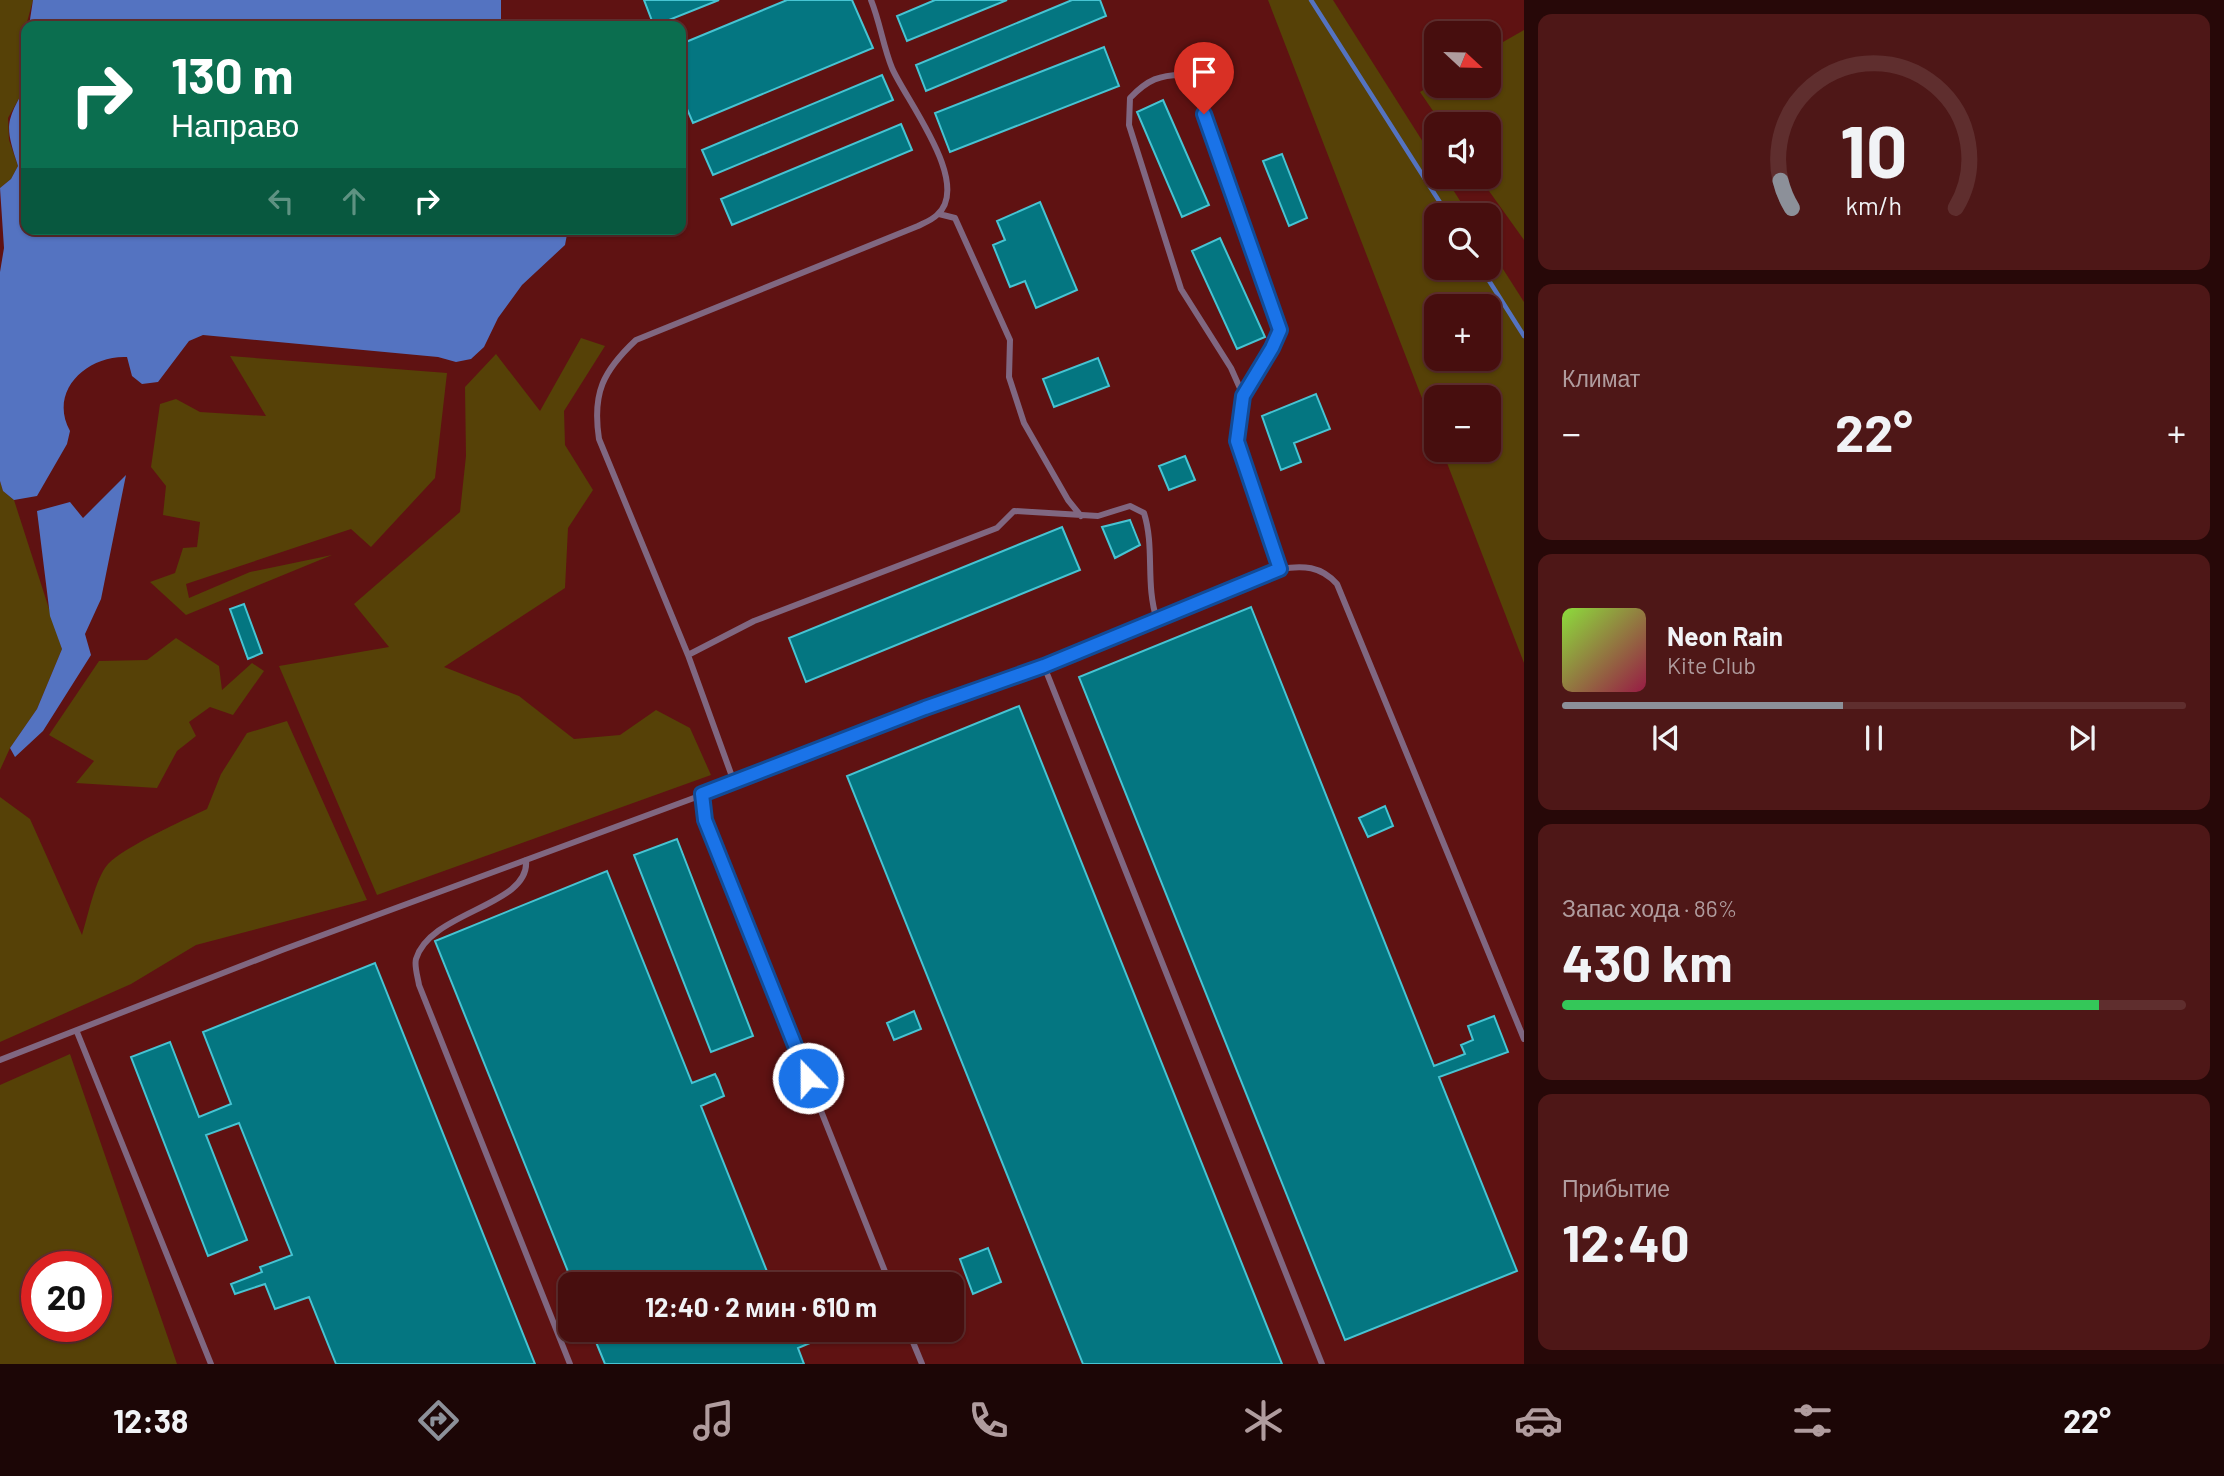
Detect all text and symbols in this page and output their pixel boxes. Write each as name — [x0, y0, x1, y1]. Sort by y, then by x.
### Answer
north arrow — [1424, 21, 1502, 98]
map controls — [1424, 21, 1501, 462]
pin — [1174, 42, 1234, 114]
text: 130 m — [171, 45, 293, 104]
icon: right — [56, 49, 147, 140]
icon: arrive — [1185, 53, 1223, 91]
text: Направо — [171, 105, 299, 143]
text: 10 — [1840, 105, 1908, 193]
button: sound — [1424, 112, 1501, 189]
icon: left — [262, 182, 300, 220]
icon: ahead — [335, 182, 373, 220]
icon: right — [408, 182, 446, 220]
text: km/h — [1846, 190, 1902, 220]
button: search — [1424, 203, 1501, 280]
button: + — [1424, 294, 1501, 371]
text: Климат — [1562, 364, 1640, 392]
button: − — [1424, 385, 1501, 462]
text: 22° — [1835, 400, 1913, 462]
text: − — [1562, 409, 1581, 455]
text: + — [2167, 409, 2186, 455]
text: Neon Rain — [1667, 620, 1783, 651]
text: Kite Club — [1667, 651, 1756, 679]
icon: previous — [1647, 719, 1685, 757]
icon: pause — [1855, 719, 1893, 757]
icon: next — [2063, 719, 2101, 757]
text: Запас хода · 86% — [1562, 894, 1737, 922]
text: 430 km — [1562, 930, 1733, 992]
position arrow — [771, 1041, 845, 1115]
text: Прибытие — [1562, 1174, 1670, 1202]
text: 12:40 — [1562, 1210, 1690, 1272]
speed limit sign: 20 — [21, 1251, 112, 1342]
text: 12:40 · 2 мин · 610 m — [645, 1291, 877, 1322]
icon: directions — [414, 1396, 463, 1445]
icon: music — [689, 1396, 738, 1445]
icon: phone — [964, 1396, 1013, 1445]
icon: climate — [1239, 1396, 1288, 1445]
icon: car — [1514, 1396, 1563, 1445]
icon: filters — [1788, 1396, 1837, 1445]
text: 12:38 — [113, 1401, 188, 1439]
text: 22° — [2063, 1401, 2111, 1439]

